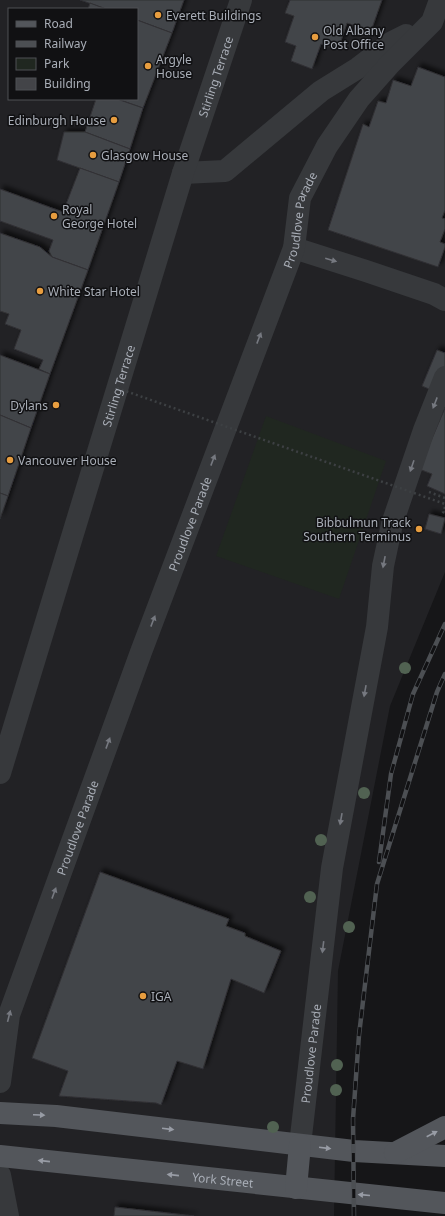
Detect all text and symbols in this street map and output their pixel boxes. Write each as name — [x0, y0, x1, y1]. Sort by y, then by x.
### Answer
place label: Everett Buildings — [166, 7, 261, 24]
legend — [8, 8, 138, 100]
marker: Everett Buildings — [153, 10, 163, 20]
text: Road — [44, 15, 73, 32]
place label: Old Albany Post Office — [323, 22, 385, 53]
marker: Old Albany Post Office — [310, 32, 320, 42]
street label: Stirling Terrace — [194, 33, 237, 119]
text: Railway — [44, 35, 88, 52]
place label: Argyle House — [156, 51, 192, 82]
text: Park — [44, 55, 70, 72]
marker: Argyle House — [143, 61, 153, 71]
text: Building — [44, 75, 91, 92]
place label: Edinburgh House — [8, 112, 106, 129]
marker: Edinburgh House — [109, 115, 119, 125]
place label: Glasgow House — [101, 147, 189, 164]
marker: Glasgow House — [88, 150, 98, 160]
street label: Proudlove Parade — [279, 168, 321, 270]
place label: Royal George Hotel — [62, 201, 137, 232]
marker: Royal George Hotel — [49, 211, 59, 221]
one-way arrow — [325, 258, 337, 264]
place label: White Star Hotel — [48, 283, 140, 300]
marker: White Star Hotel — [35, 286, 45, 296]
one-way arrow — [257, 332, 263, 344]
street label: Stirling Terrace — [98, 342, 139, 429]
place label: Dylans — [10, 397, 48, 414]
one-way arrow — [431, 398, 437, 410]
marker: Dylans — [51, 400, 61, 410]
place label: Vancouver House — [18, 452, 117, 469]
one-way arrow — [211, 454, 217, 466]
marker: Vancouver House — [5, 455, 15, 465]
one-way arrow — [408, 461, 414, 473]
street label: Proudlove Parade — [164, 474, 215, 573]
place label: Bibbulmun Track Southern Terminus — [303, 514, 412, 545]
marker: Bibbulmun Track Southern Terminus — [414, 524, 424, 534]
one-way arrow — [380, 556, 386, 569]
one-way arrow — [150, 615, 156, 627]
one-way arrow — [362, 685, 368, 697]
one-way arrow — [106, 737, 112, 749]
street label: Proudlove Parade — [52, 778, 102, 877]
one-way arrow — [338, 813, 344, 825]
one-way arrow — [51, 887, 57, 899]
one-way arrow — [320, 941, 326, 953]
place label: IGA — [151, 988, 172, 1005]
marker: IGA — [138, 991, 148, 1001]
street label: Proudlove Parade — [296, 1003, 325, 1104]
one-way arrow — [7, 1009, 13, 1022]
one-way arrow — [33, 1112, 45, 1119]
one-way arrow — [162, 1126, 174, 1133]
one-way arrow — [426, 1130, 438, 1137]
one-way arrow — [319, 1145, 331, 1151]
one-way arrow — [38, 1158, 50, 1164]
street label: York Street — [191, 1168, 255, 1191]
one-way arrow — [167, 1171, 179, 1178]
one-way arrow — [358, 1191, 370, 1198]

